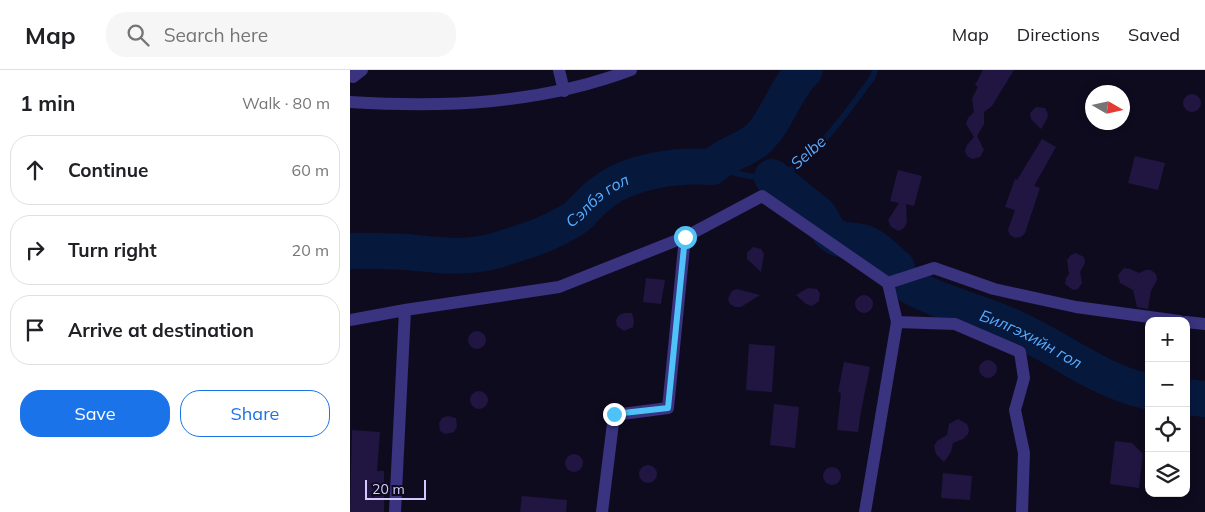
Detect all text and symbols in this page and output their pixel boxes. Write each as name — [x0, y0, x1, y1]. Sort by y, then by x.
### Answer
search box — [106, 12, 456, 57]
text: Map — [25, 20, 76, 50]
icon: search — [124, 21, 152, 49]
text: Search here — [164, 23, 268, 47]
text: Map — [952, 23, 989, 46]
text: Directions — [1017, 23, 1100, 46]
text: Saved — [1128, 23, 1180, 46]
north arrow — [1085, 85, 1130, 130]
text: 1 min — [20, 90, 75, 116]
text: Walk · 80 m — [242, 93, 330, 113]
water label: Selbe — [786, 131, 830, 173]
icon: ahead — [21, 156, 49, 184]
text: Continue — [68, 158, 148, 182]
text: 60 m — [292, 160, 329, 180]
water label: Сэлбэ гол — [562, 169, 632, 231]
route start — [674, 226, 697, 249]
icon: right — [21, 236, 49, 264]
text: Turn right — [68, 238, 157, 262]
text: 20 m — [292, 240, 329, 260]
water label: Билгэхийн гол — [977, 305, 1086, 373]
icon: arrive — [21, 316, 49, 344]
map controls — [1145, 317, 1190, 497]
button: + — [1145, 317, 1190, 362]
text: Arrive at destination — [68, 318, 254, 342]
button: − — [1145, 362, 1190, 407]
button: Save — [20, 390, 170, 437]
button: Share — [180, 390, 330, 437]
route end — [603, 403, 626, 426]
button: locate — [1145, 407, 1190, 452]
button: layers — [1145, 452, 1190, 497]
scale bar — [365, 477, 426, 500]
text: 20 m — [372, 480, 405, 498]

